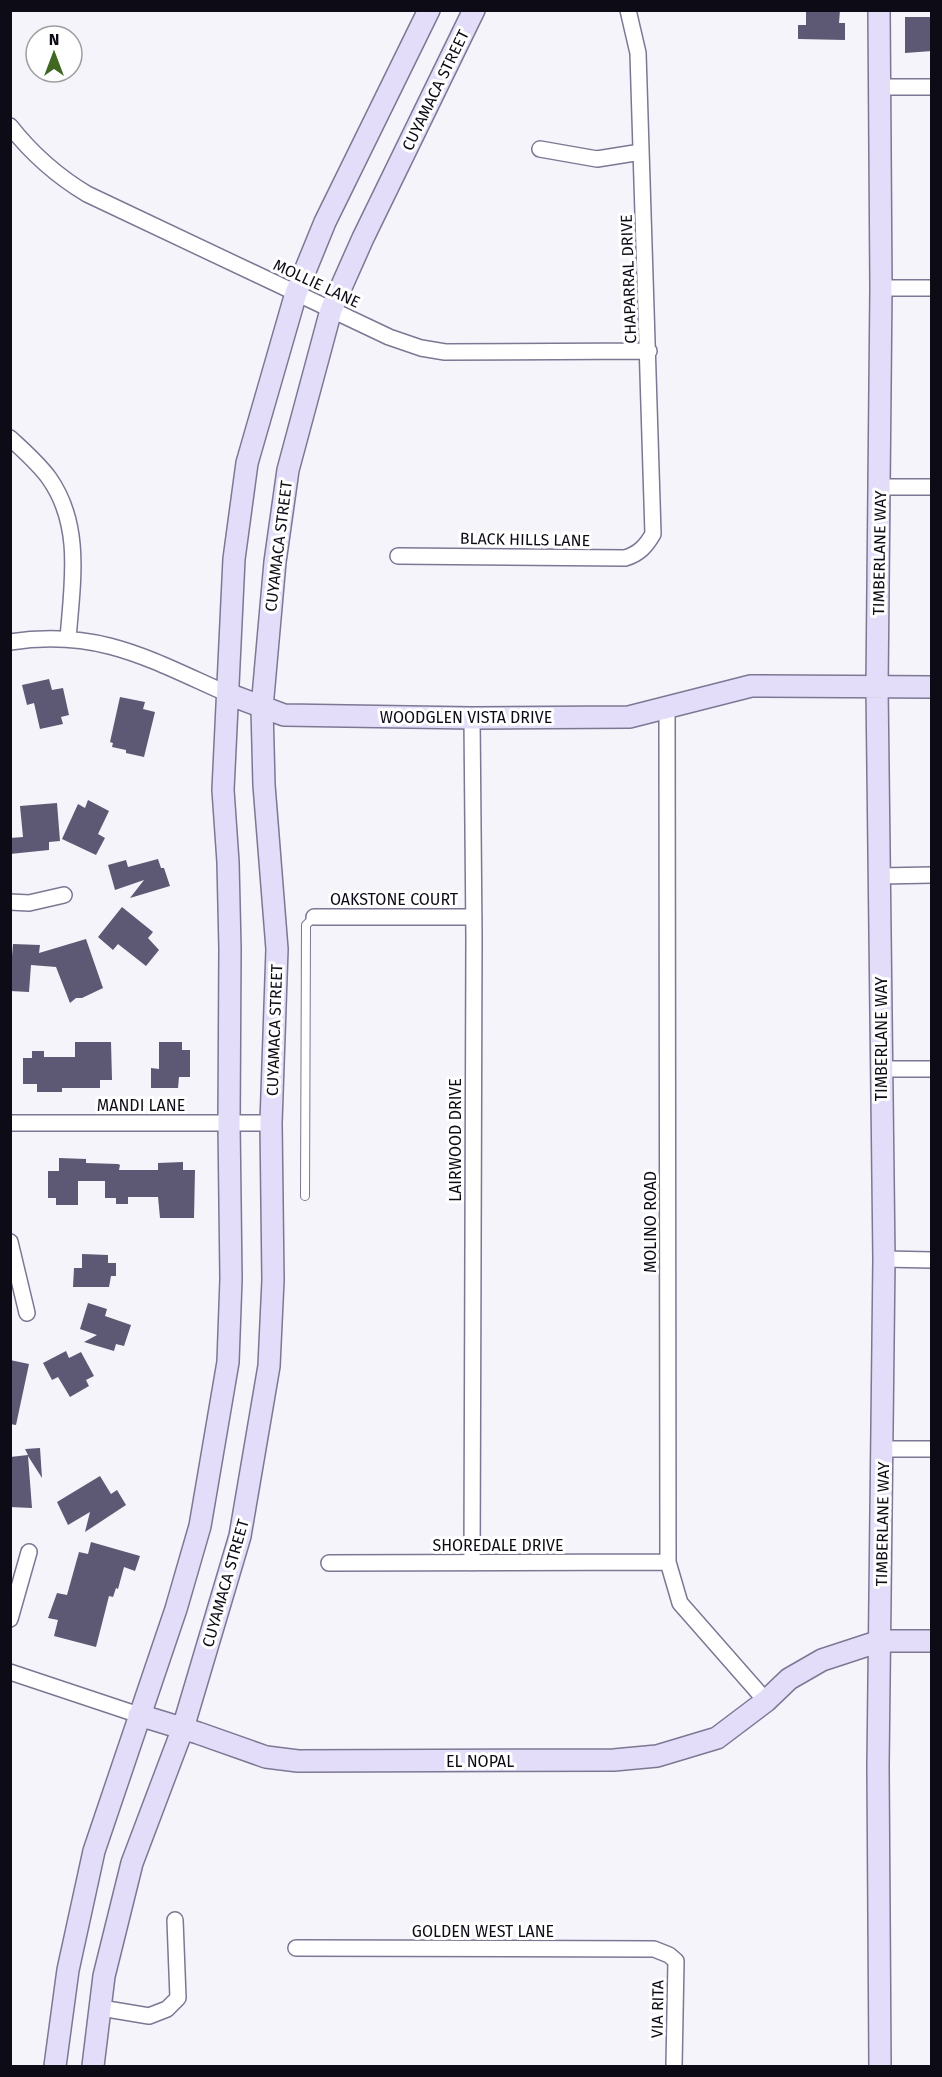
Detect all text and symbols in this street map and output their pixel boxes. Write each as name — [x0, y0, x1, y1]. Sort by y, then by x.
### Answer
north arrow — [24, 24, 84, 84]
street label: CUYAMACA STREET — [398, 26, 473, 154]
text: N — [49, 30, 59, 49]
street label: CHAPARRAL DRIVE — [617, 214, 640, 344]
street label: MOLLIE LANE — [270, 255, 363, 312]
street label: CUYAMACA STREET — [261, 479, 296, 613]
street label: TIMBERLANE WAY — [869, 490, 890, 616]
street label: BLACK HILLS LANE — [460, 529, 590, 550]
street label: WOODGLEN VISTA DRIVE — [380, 708, 552, 727]
street label: OAKSTONE COURT — [330, 890, 459, 909]
street label: CUYAMACA STREET — [263, 963, 286, 1096]
street label: TIMBERLANE WAY — [872, 976, 891, 1101]
street label: LAIRWOOD DRIVE — [446, 1078, 465, 1202]
street label: MANDI LANE — [97, 1096, 185, 1115]
street label: MOLINO ROAD — [641, 1171, 660, 1273]
street label: TIMBERLANE WAY — [872, 1461, 893, 1587]
street label: CUYAMACA STREET — [198, 1516, 253, 1649]
street label: SHOREDALE DRIVE — [432, 1536, 564, 1555]
street label: EL NOPAL — [446, 1752, 514, 1771]
street label: GOLDEN WEST LANE — [412, 1922, 554, 1941]
street label: VIA RITA — [647, 1979, 668, 2038]

